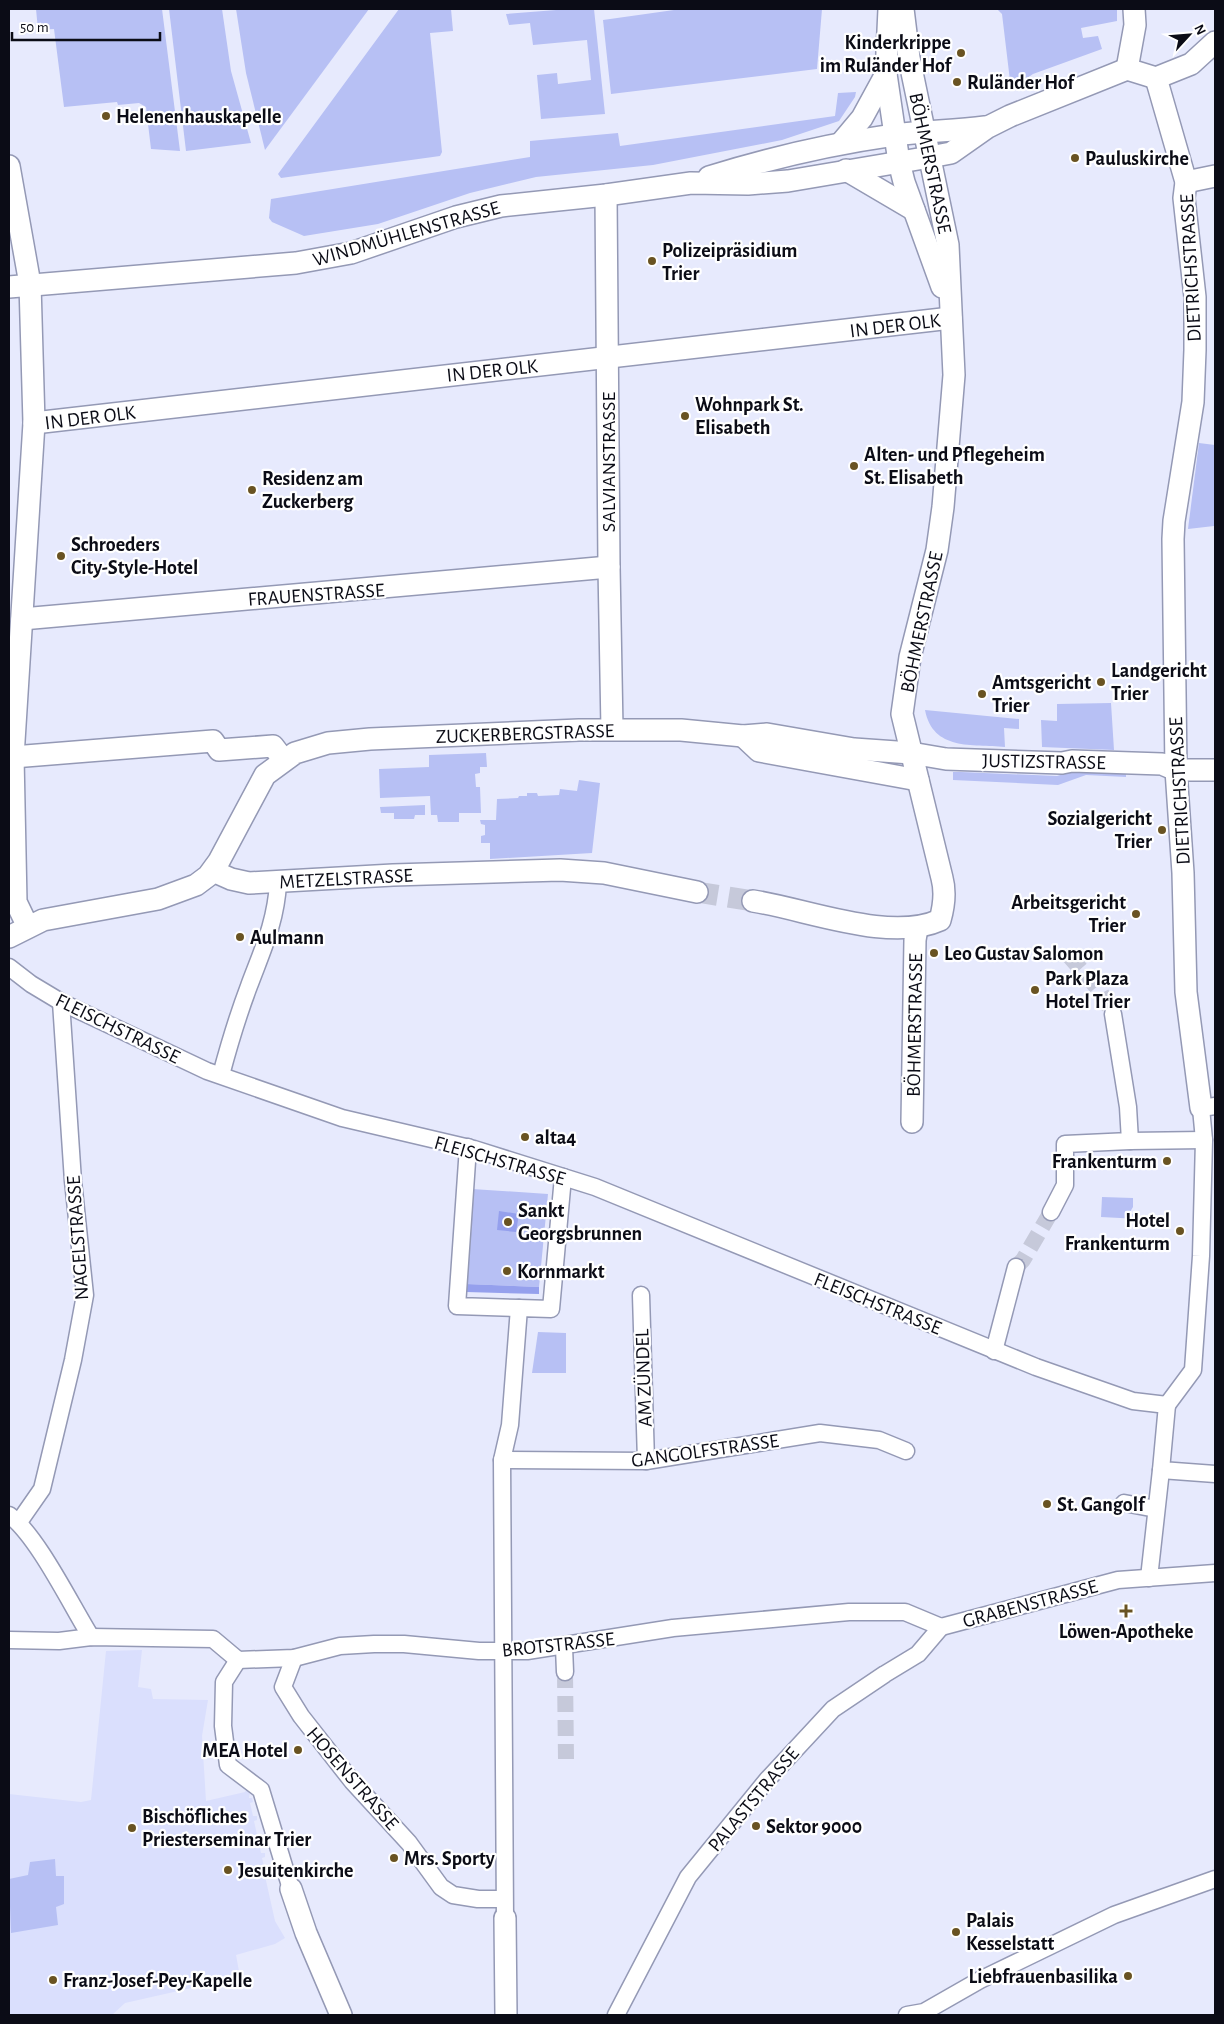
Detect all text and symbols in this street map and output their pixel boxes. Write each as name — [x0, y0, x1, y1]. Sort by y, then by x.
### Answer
scale bar — [12, 10, 160, 42]
north arrow — [1164, 10, 1214, 60]
text: 50 m — [20, 20, 49, 35]
text: N — [1191, 22, 1208, 37]
place label: Kinderkrippe im Ruländer Hof — [820, 33, 952, 76]
marker: Kinderkrippe im Ruländer Hof — [955, 47, 967, 59]
place label: Ruländer Hof — [967, 73, 1075, 93]
marker: Ruländer Hof — [951, 76, 963, 88]
street label: BÖHMERSTRASSE — [905, 91, 955, 236]
place label: Helenenhauskapelle — [116, 107, 281, 127]
marker: Helenenhauskapelle — [100, 110, 112, 122]
place label: Pauluskirche — [1085, 149, 1189, 169]
marker: Pauluskirche — [1069, 152, 1081, 164]
street label: DIETRICHSTRASSE — [1177, 193, 1205, 342]
street label: WINDMÜHLENSTRASSE — [311, 198, 502, 270]
place label: Polizeipräsidium Trier — [662, 241, 797, 284]
marker: Polizeipräsidium Trier — [646, 255, 658, 267]
street label: IN DER OLK — [849, 311, 942, 341]
street label: IN DER OLK — [446, 356, 539, 386]
street label: SALVIANSTRASSE — [599, 392, 619, 532]
place label: Wohnpark St. Elisabeth — [695, 395, 804, 438]
street label: IN DER OLK — [44, 403, 137, 433]
marker: Wohnpark St. Elisabeth — [679, 410, 691, 422]
place label: Alten- und Pflegeheim St. Elisabeth — [864, 445, 1045, 488]
marker: Alten- und Pflegeheim St. Elisabeth — [848, 460, 860, 472]
place label: Residenz am Zuckerberg — [262, 469, 363, 512]
marker: Residenz am Zuckerberg — [246, 484, 258, 496]
place label: Schroeders City-Style-Hotel — [71, 535, 198, 578]
street label: BÖHMERSTRASSE — [897, 549, 947, 695]
marker: Schroeders City-Style-Hotel — [55, 550, 67, 562]
street label: FRAUENSTRASSE — [247, 580, 385, 610]
place label: Landgericht Trier — [1111, 661, 1207, 704]
place label: Amtsgericht Trier — [992, 673, 1091, 716]
marker: Landgericht Trier — [1095, 676, 1107, 688]
marker: Amtsgericht Trier — [976, 688, 988, 700]
street label: DIETRICHSTRASSE — [1166, 716, 1194, 865]
street label: ZUCKERBERGSTRASSE — [435, 721, 615, 747]
street label: JUSTIZSTRASSE — [982, 751, 1106, 773]
place label: Sozialgericht Trier — [1047, 809, 1152, 852]
marker: Sozialgericht Trier — [1156, 824, 1168, 836]
street label: METZELSTRASSE — [279, 865, 414, 892]
place label: Arbeitsgericht Trier — [1011, 893, 1126, 936]
marker: Arbeitsgericht Trier — [1130, 908, 1142, 920]
place label: Aulmann — [250, 928, 324, 948]
marker: Aulmann — [234, 931, 246, 943]
place label: Leo Gustav Salomon — [944, 944, 1104, 964]
marker: Leo Gustav Salomon — [928, 947, 940, 959]
street label: BÖHMERSTRASSE — [904, 953, 926, 1097]
place label: Park Plaza Hotel Trier — [1045, 969, 1130, 1012]
marker: Park Plaza Hotel Trier — [1029, 984, 1041, 996]
street label: FLEISCHSTRASSE — [52, 990, 183, 1068]
place label: alta4 — [535, 1128, 576, 1148]
marker: alta4 — [519, 1131, 531, 1143]
street label: FLEISCHSTRASSE — [432, 1133, 568, 1189]
place label: Frankenturm — [1052, 1152, 1157, 1172]
marker: Frankenturm — [1161, 1155, 1173, 1167]
street label: NAGELSTRASSE — [64, 1175, 92, 1301]
place label: Sankt Georgsbrunnen — [518, 1201, 642, 1244]
place label: Hotel Frankenturm — [1065, 1211, 1170, 1254]
marker: Sankt Georgsbrunnen — [502, 1216, 514, 1228]
marker: Hotel Frankenturm — [1174, 1225, 1186, 1237]
place label: Kornmarkt — [517, 1262, 605, 1282]
marker: Kornmarkt — [501, 1265, 513, 1277]
street label: FLEISCHSTRASSE — [811, 1269, 945, 1339]
street label: AM ZÜNDEL — [632, 1328, 656, 1427]
street label: GANGOLFSTRASSE — [630, 1431, 781, 1471]
place label: St. Gangolf — [1057, 1495, 1146, 1515]
marker: St. Gangolf — [1041, 1498, 1053, 1510]
street label: GRABENSTRASSE — [961, 1576, 1100, 1632]
marker: Löwen-Apotheke — [1120, 1605, 1132, 1617]
place label: Löwen-Apotheke — [1059, 1622, 1193, 1642]
street label: BROTSTRASSE — [501, 1629, 616, 1661]
street label: HOSENSTRASSE — [302, 1723, 402, 1834]
place label: MEA Hotel — [202, 1741, 288, 1761]
street label: PALASTSTRASSE — [704, 1743, 803, 1856]
marker: MEA Hotel — [292, 1744, 304, 1756]
place label: Bischöfliches Priesterseminar Trier — [142, 1807, 311, 1850]
place label: Sektor 9000 — [766, 1817, 862, 1837]
marker: Sektor 9000 — [750, 1820, 762, 1832]
marker: Bischöfliches Priesterseminar Trier — [126, 1822, 138, 1834]
place label: Mrs. Sporty — [404, 1849, 495, 1869]
marker: Mrs. Sporty — [388, 1852, 400, 1864]
place label: Jesuitenkirche — [238, 1861, 354, 1881]
marker: Jesuitenkirche — [222, 1864, 234, 1876]
place label: Palais Kesselstatt — [966, 1911, 1054, 1954]
marker: Palais Kesselstatt — [950, 1926, 962, 1938]
place label: Liebfrauenbasilika — [969, 1967, 1118, 1987]
marker: Liebfrauenbasilika — [1122, 1970, 1134, 1982]
place label: Franz-Josef-Pey-Kapelle — [63, 1971, 252, 1991]
marker: Franz-Josef-Pey-Kapelle — [47, 1974, 59, 1986]

